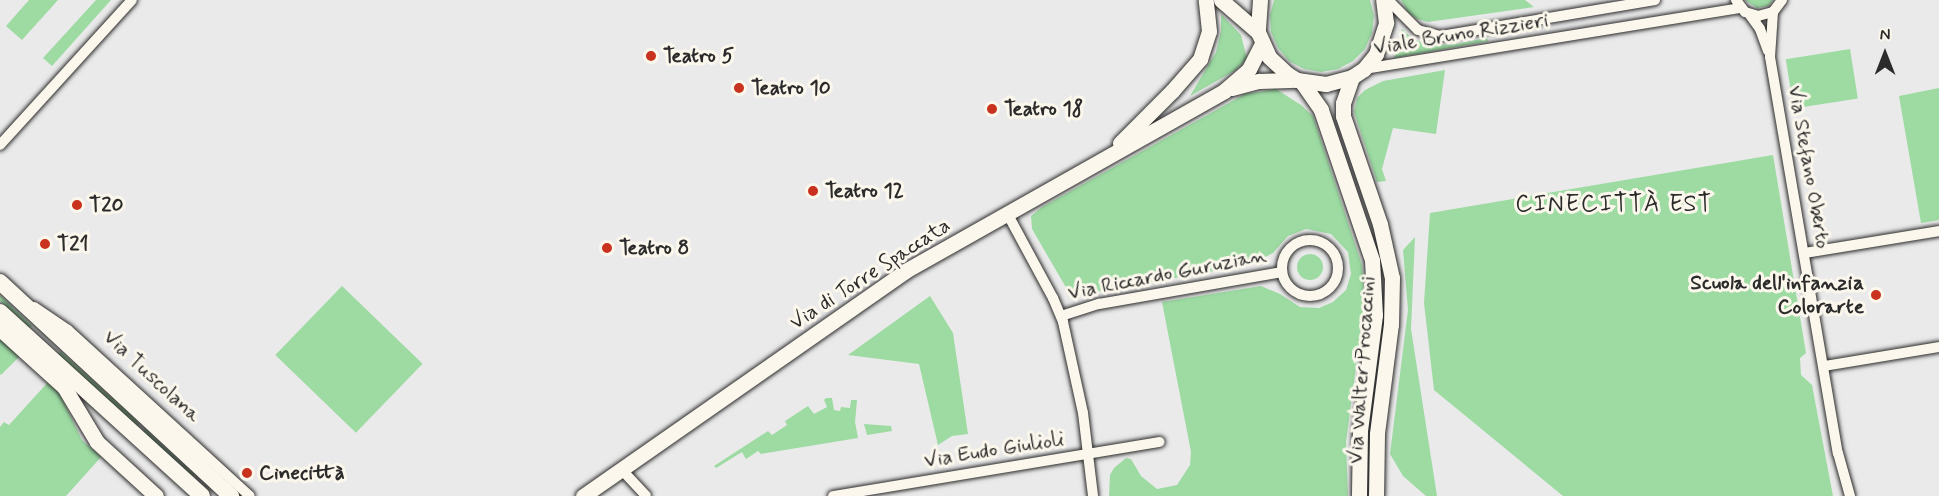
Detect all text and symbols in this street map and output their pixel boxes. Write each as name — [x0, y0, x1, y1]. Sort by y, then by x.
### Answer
street label: Viale Bruno Rizzieri — [1371, 8, 1551, 60]
north arrow — [1855, 24, 1915, 84]
text: N — [1880, 25, 1890, 46]
place label: Teatro 5 — [663, 43, 734, 69]
marker: Teatro 5 — [644, 49, 658, 63]
place label: Teatro 10 — [751, 75, 831, 101]
marker: Teatro 10 — [732, 81, 746, 95]
street label: Via Stefano Oberto — [1782, 83, 1836, 251]
place label: Teatro 18 — [1004, 96, 1083, 122]
marker: Teatro 18 — [985, 102, 999, 116]
place label: Teatro 12 — [825, 178, 904, 204]
marker: Teatro 12 — [806, 184, 820, 198]
district label: CINECITTÀ EST — [1515, 191, 1713, 219]
place label: T20 — [89, 192, 123, 218]
marker: T20 — [70, 198, 84, 212]
street label: Via di Torre Spaccata — [785, 213, 955, 335]
place label: T21 — [57, 231, 88, 257]
place label: Teatro 8 — [619, 235, 689, 261]
marker: T21 — [38, 237, 52, 251]
marker: Teatro 8 — [600, 241, 614, 255]
street label: Via Riccardo Guruzian — [1072, 244, 1262, 304]
place label: Scuola dell'infanzia Colorarte — [1690, 270, 1864, 320]
street label: Via Walter Procaccini — [1343, 275, 1381, 465]
marker: Scuola dell'infanzia Colorarte — [1869, 288, 1883, 302]
street label: Via Tuscolana — [100, 326, 204, 426]
street label: Via Eudo Giulioli — [925, 427, 1063, 473]
place label: Cinecittà — [259, 460, 345, 486]
marker: Cinecittà — [240, 466, 254, 480]

